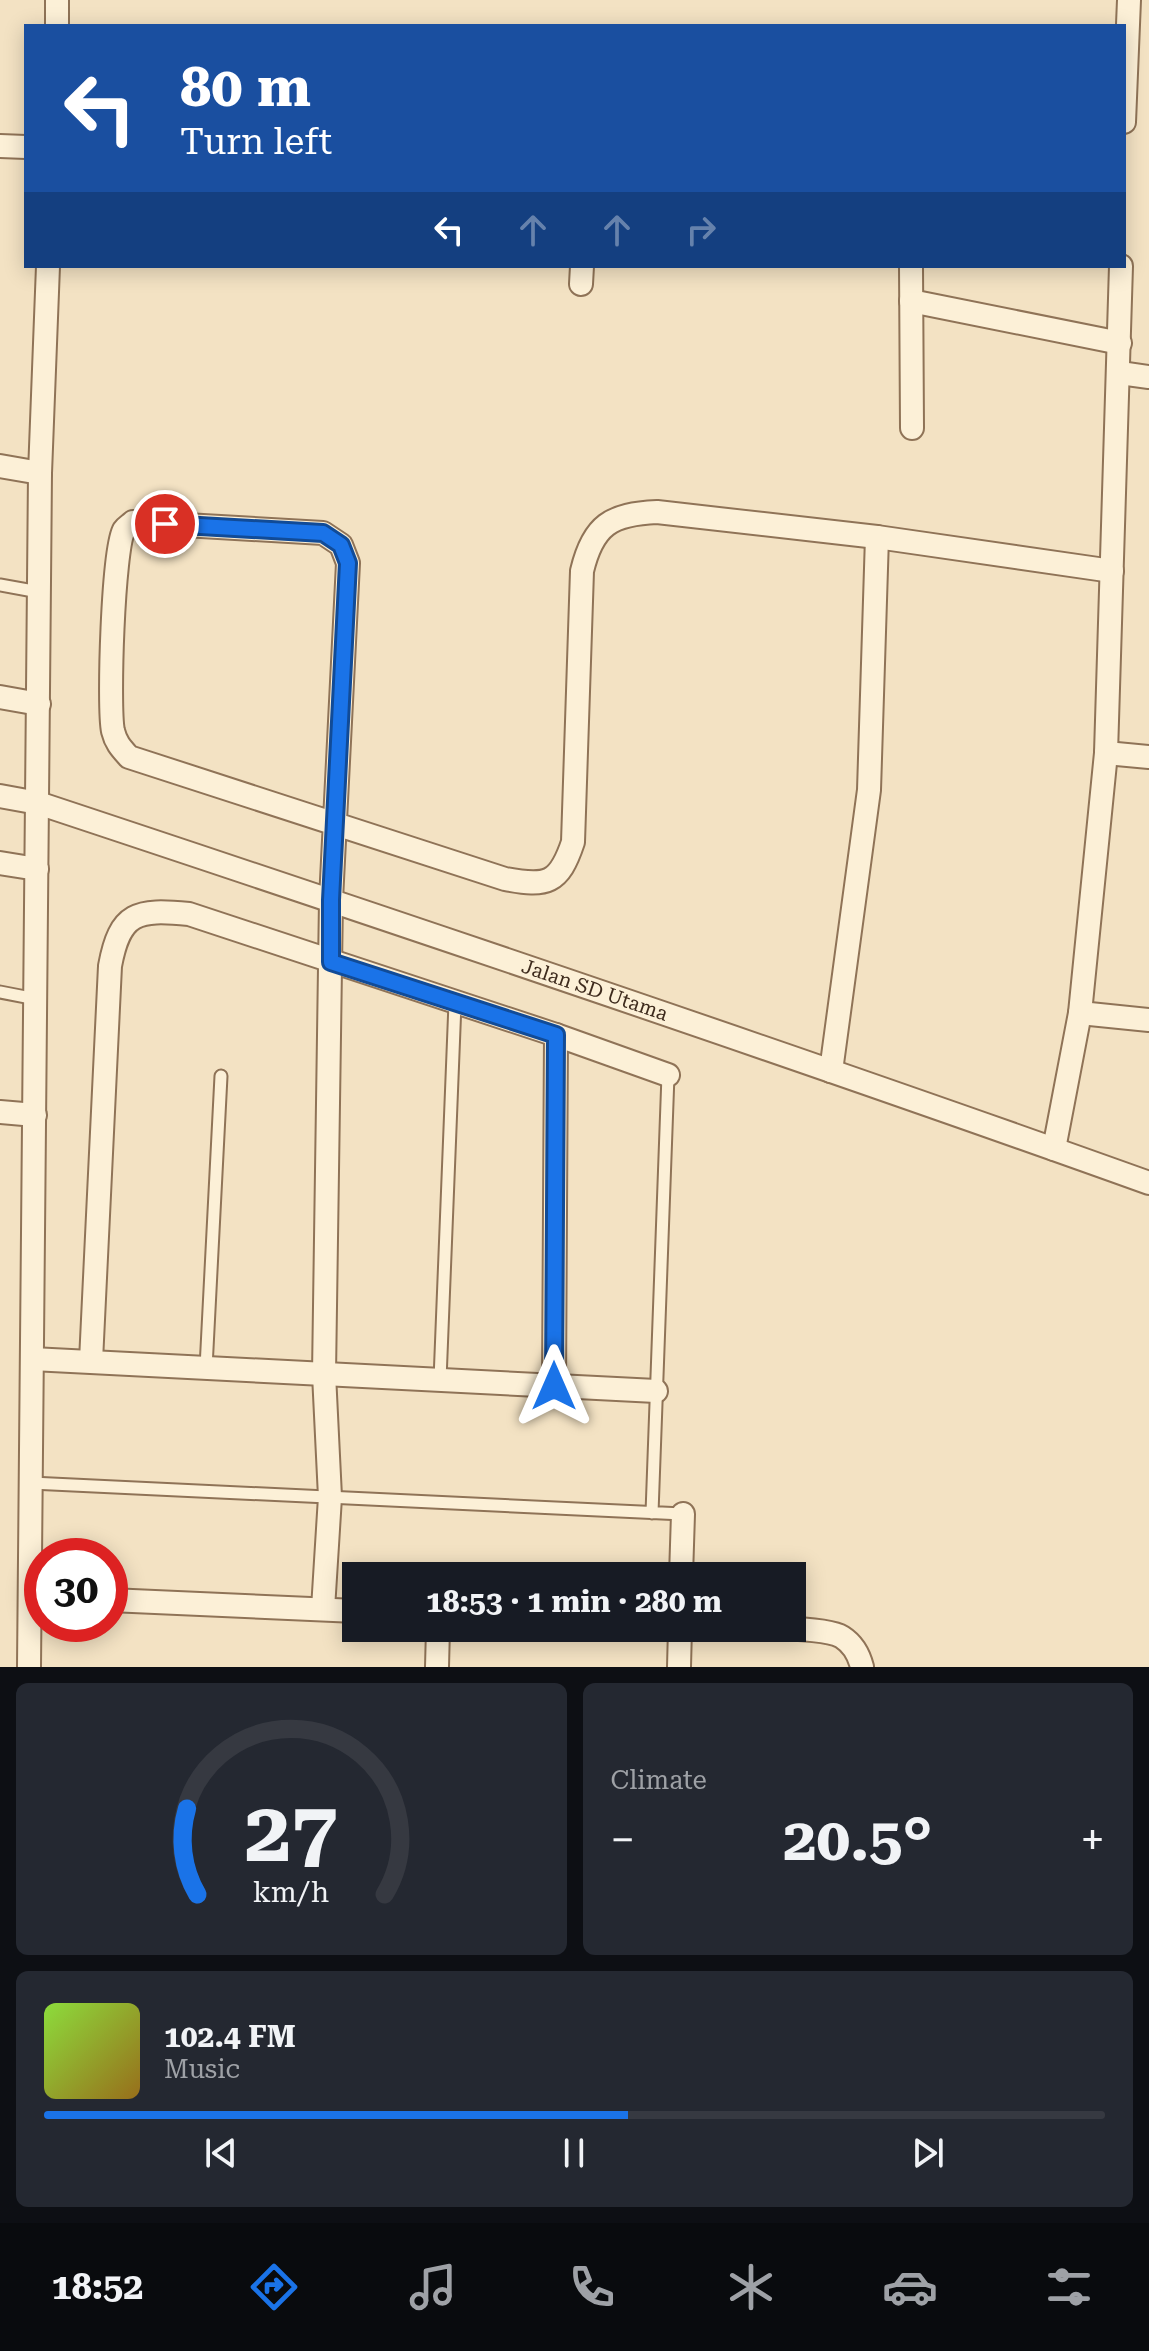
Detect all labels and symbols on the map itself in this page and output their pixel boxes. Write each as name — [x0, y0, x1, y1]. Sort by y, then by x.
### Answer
pin — [131, 490, 199, 558]
street label: Jalan SD Utama — [519, 954, 671, 1026]
position arrow — [512, 1344, 596, 1428]
speed limit sign: 30 — [24, 1538, 128, 1642]

